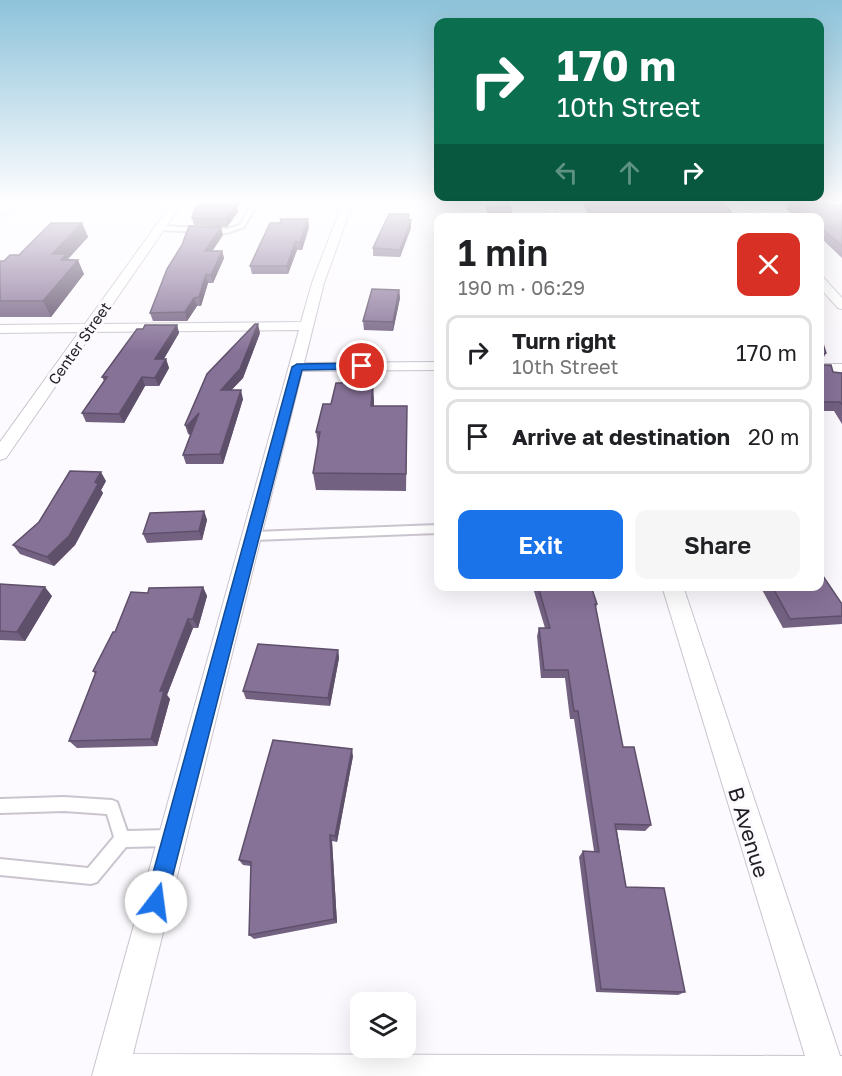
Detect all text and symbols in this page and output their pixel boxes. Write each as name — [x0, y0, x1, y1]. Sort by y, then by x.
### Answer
text: 170 m — [557, 40, 676, 90]
icon: right — [458, 42, 536, 120]
text: 10th Street — [557, 91, 701, 123]
icon: left — [550, 156, 583, 189]
icon: ahead — [613, 156, 646, 189]
icon: right — [676, 156, 709, 189]
text: 1 min — [458, 231, 548, 274]
button: close — [737, 233, 800, 296]
text: 190 m · 06:29 — [458, 275, 585, 299]
street label: Center Street — [44, 298, 114, 388]
text: Turn right — [512, 327, 616, 354]
icon: right — [461, 336, 494, 369]
text: 170 m — [736, 339, 797, 366]
pin — [336, 340, 387, 391]
icon: arrive — [345, 349, 378, 382]
text: 10th Street — [512, 354, 619, 378]
icon: arrive — [461, 420, 494, 453]
text: Arrive at destination — [512, 423, 730, 450]
text: 20 m — [748, 423, 799, 450]
button: Exit — [458, 510, 623, 579]
button: Share — [635, 510, 800, 579]
street label: B Avenue — [723, 784, 775, 880]
position arrow — [124, 870, 188, 934]
map controls — [350, 992, 416, 1058]
button: layers — [350, 992, 416, 1058]

